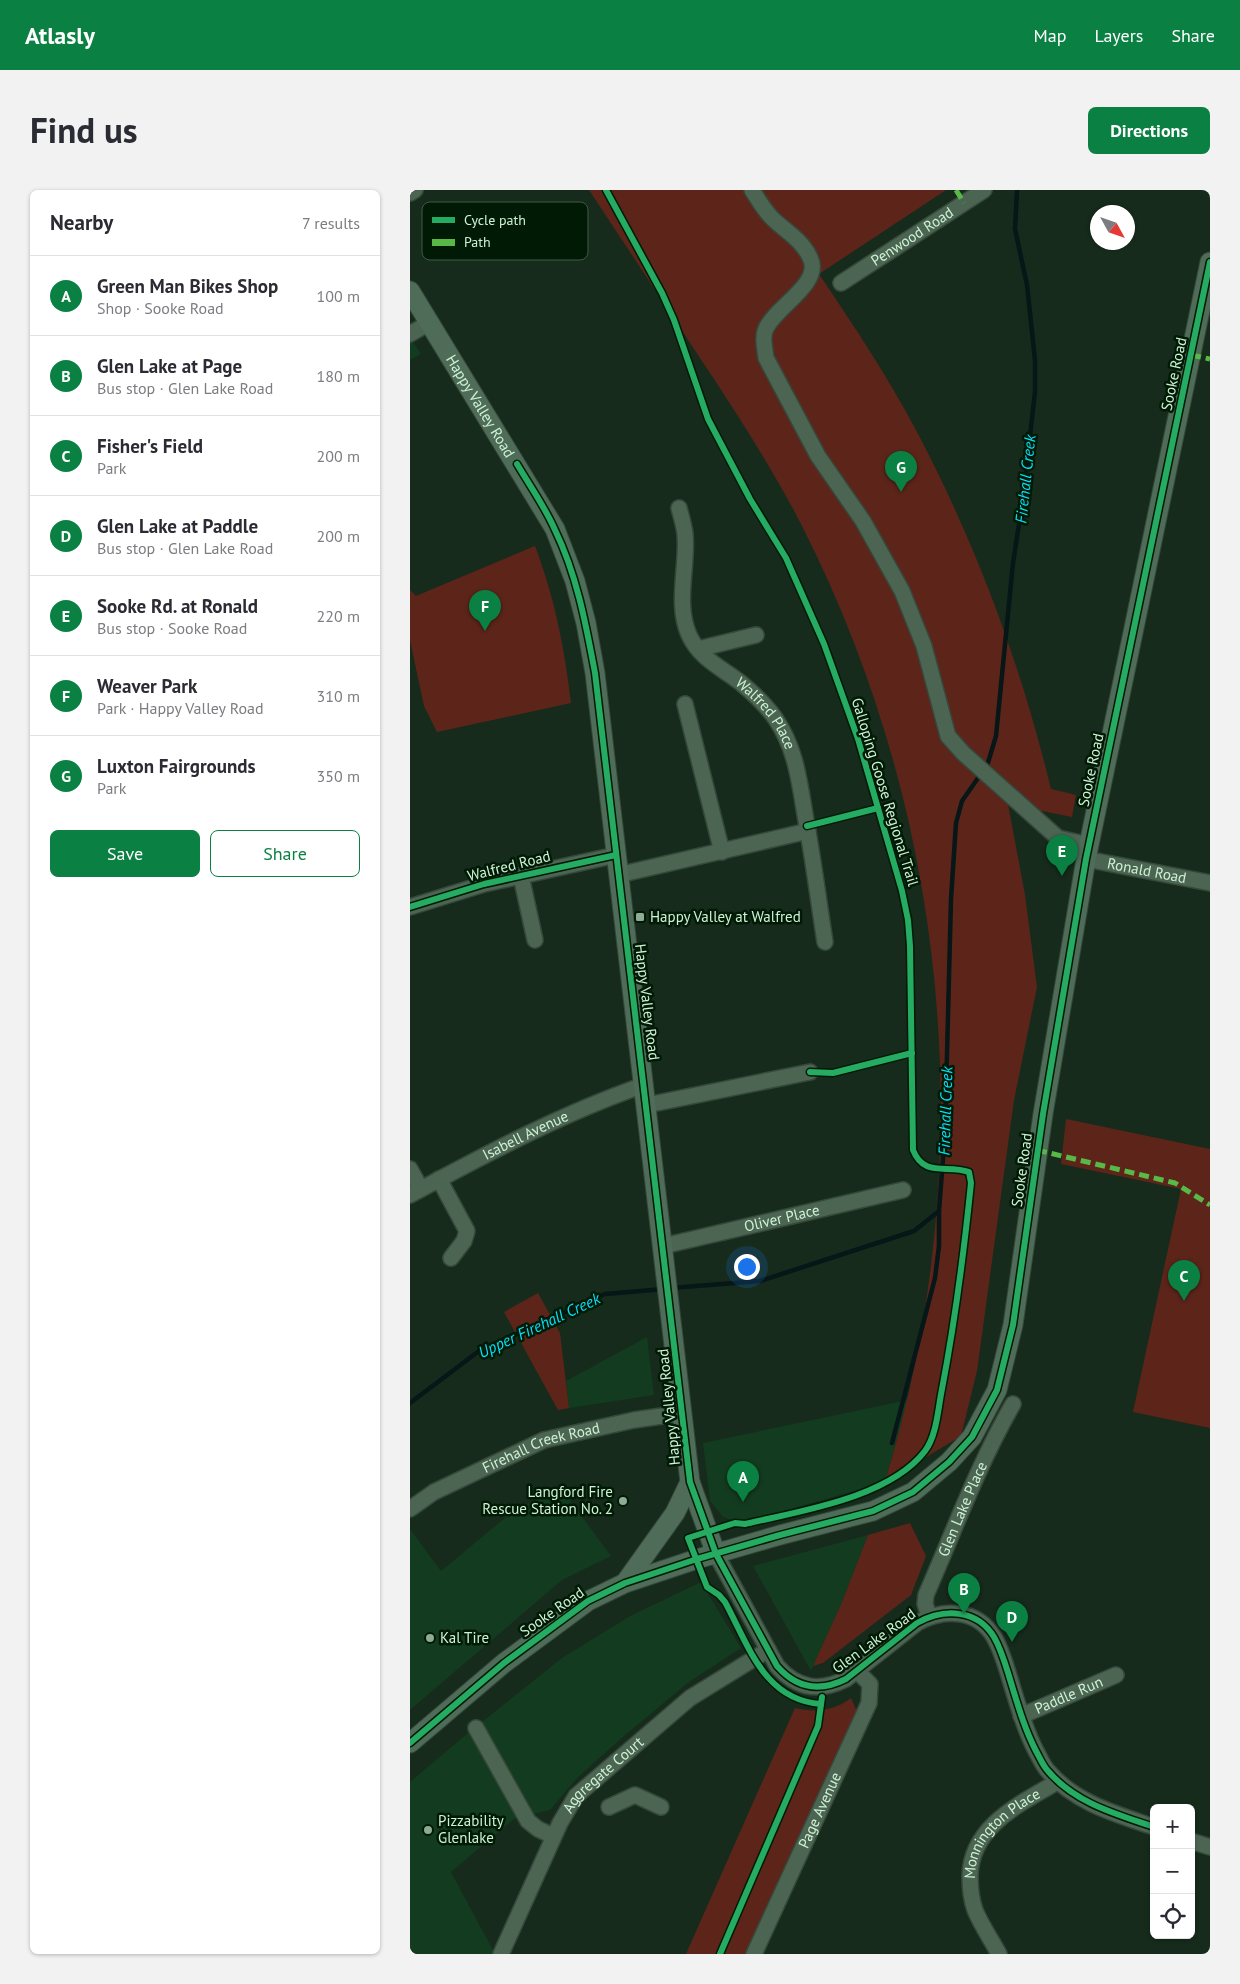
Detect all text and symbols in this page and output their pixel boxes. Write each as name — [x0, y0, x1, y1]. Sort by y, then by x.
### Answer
text: Atlasly — [25, 20, 95, 51]
text: Map — [1034, 24, 1066, 47]
text: Layers — [1094, 24, 1143, 47]
text: Share — [1171, 24, 1215, 47]
text: Find us — [30, 107, 138, 153]
button: Directions — [1088, 107, 1210, 154]
legend — [422, 202, 588, 260]
street label: Penwood Road — [867, 202, 957, 270]
north arrow — [1090, 205, 1135, 250]
text: Nearby — [50, 209, 113, 236]
text: Cycle path — [464, 211, 526, 229]
text: 7 results — [302, 213, 360, 233]
text: Path — [464, 233, 491, 251]
text: Green Man Bikes Shop — [97, 274, 278, 298]
text: A — [61, 286, 71, 306]
text: 100 m — [317, 286, 360, 306]
text: Shop · Sooke Road — [97, 298, 224, 318]
street label: Sooke Road — [1156, 336, 1191, 412]
street label: Happy Valley Road — [442, 351, 519, 461]
text: Glen Lake at Page — [97, 354, 242, 378]
text: B — [61, 366, 71, 386]
text: 180 m — [317, 366, 360, 386]
text: Bus stop · Glen Lake Road — [97, 378, 273, 398]
water label: Firehall Creek — [1010, 433, 1040, 524]
text: Fisher's Field — [97, 434, 203, 458]
text: C — [62, 446, 70, 466]
text: 200 m — [317, 446, 360, 466]
pin: G — [885, 451, 917, 492]
text: Park — [97, 458, 126, 478]
text: Glen Lake at Paddle — [97, 514, 258, 538]
text: D — [61, 526, 71, 546]
text: 200 m — [317, 526, 360, 546]
text: Bus stop · Glen Lake Road — [97, 538, 273, 558]
pin: F — [469, 590, 501, 631]
text: Sooke Rd. at Ronald — [97, 594, 258, 618]
text: E — [62, 606, 70, 626]
text: 220 m — [317, 606, 360, 626]
text: Bus stop · Sooke Road — [97, 618, 247, 638]
street label: Walfred Place — [732, 673, 800, 752]
text: Weaver Park — [97, 674, 197, 698]
text: F — [62, 686, 70, 706]
text: 310 m — [317, 686, 360, 706]
street label: Galloping Goose Regional Trail — [848, 695, 923, 889]
text: Park · Happy Valley Road — [97, 698, 264, 718]
street label: Sooke Road — [1073, 732, 1108, 808]
text: Luxton Fairgrounds — [97, 754, 256, 778]
text: G — [61, 766, 71, 786]
text: 350 m — [317, 766, 360, 786]
text: Park — [97, 778, 126, 798]
button: Save — [50, 830, 200, 877]
button: Share — [210, 830, 360, 877]
pin: E — [1046, 835, 1078, 876]
street label: Walfred Road — [465, 846, 552, 885]
street label: Ronald Road — [1106, 853, 1188, 887]
place label: Happy Valley at Walfred — [650, 907, 801, 926]
marker: Happy Valley at Walfred — [634, 911, 646, 923]
street label: Happy Valley Road — [631, 943, 664, 1061]
water label: Firehall Creek — [933, 1065, 957, 1156]
street label: Isabell Avenue — [479, 1106, 571, 1164]
street label: Sooke Road — [1007, 1132, 1036, 1208]
street label: Oliver Place — [742, 1200, 821, 1236]
your location — [734, 1254, 760, 1280]
pin: C — [1168, 1260, 1200, 1301]
water label: Upper Firehall Creek — [475, 1288, 604, 1362]
street label: Happy Valley Road — [653, 1348, 684, 1466]
street label: Firehall Creek Road — [479, 1418, 602, 1477]
street label: Glen Lake Place — [933, 1459, 991, 1559]
pin: A — [727, 1461, 759, 1502]
place label: Langford Fire Rescue Station No. 2 — [482, 1482, 613, 1518]
marker: Langford Fire Rescue Station No. 2 — [617, 1495, 629, 1507]
pin: B — [948, 1573, 980, 1614]
street label: Sooke Road — [516, 1582, 588, 1641]
pin: D — [996, 1601, 1028, 1642]
street label: Glen Lake Road — [828, 1604, 919, 1677]
place label: Kal Tire — [440, 1628, 489, 1647]
marker: Kal Tire — [424, 1632, 436, 1644]
street label: Paddle Run — [1031, 1672, 1106, 1718]
street label: Aggregate Court — [558, 1732, 647, 1816]
street label: Page Avenue — [794, 1769, 845, 1851]
street label: Monnington Place — [960, 1784, 1043, 1879]
map controls — [1150, 1804, 1195, 1939]
button: + — [1150, 1804, 1195, 1849]
place label: Pizzability Glenlake — [438, 1811, 504, 1847]
marker: Pizzability Glenlake — [422, 1824, 434, 1836]
button: − — [1150, 1849, 1195, 1894]
button: locate — [1150, 1894, 1195, 1939]

